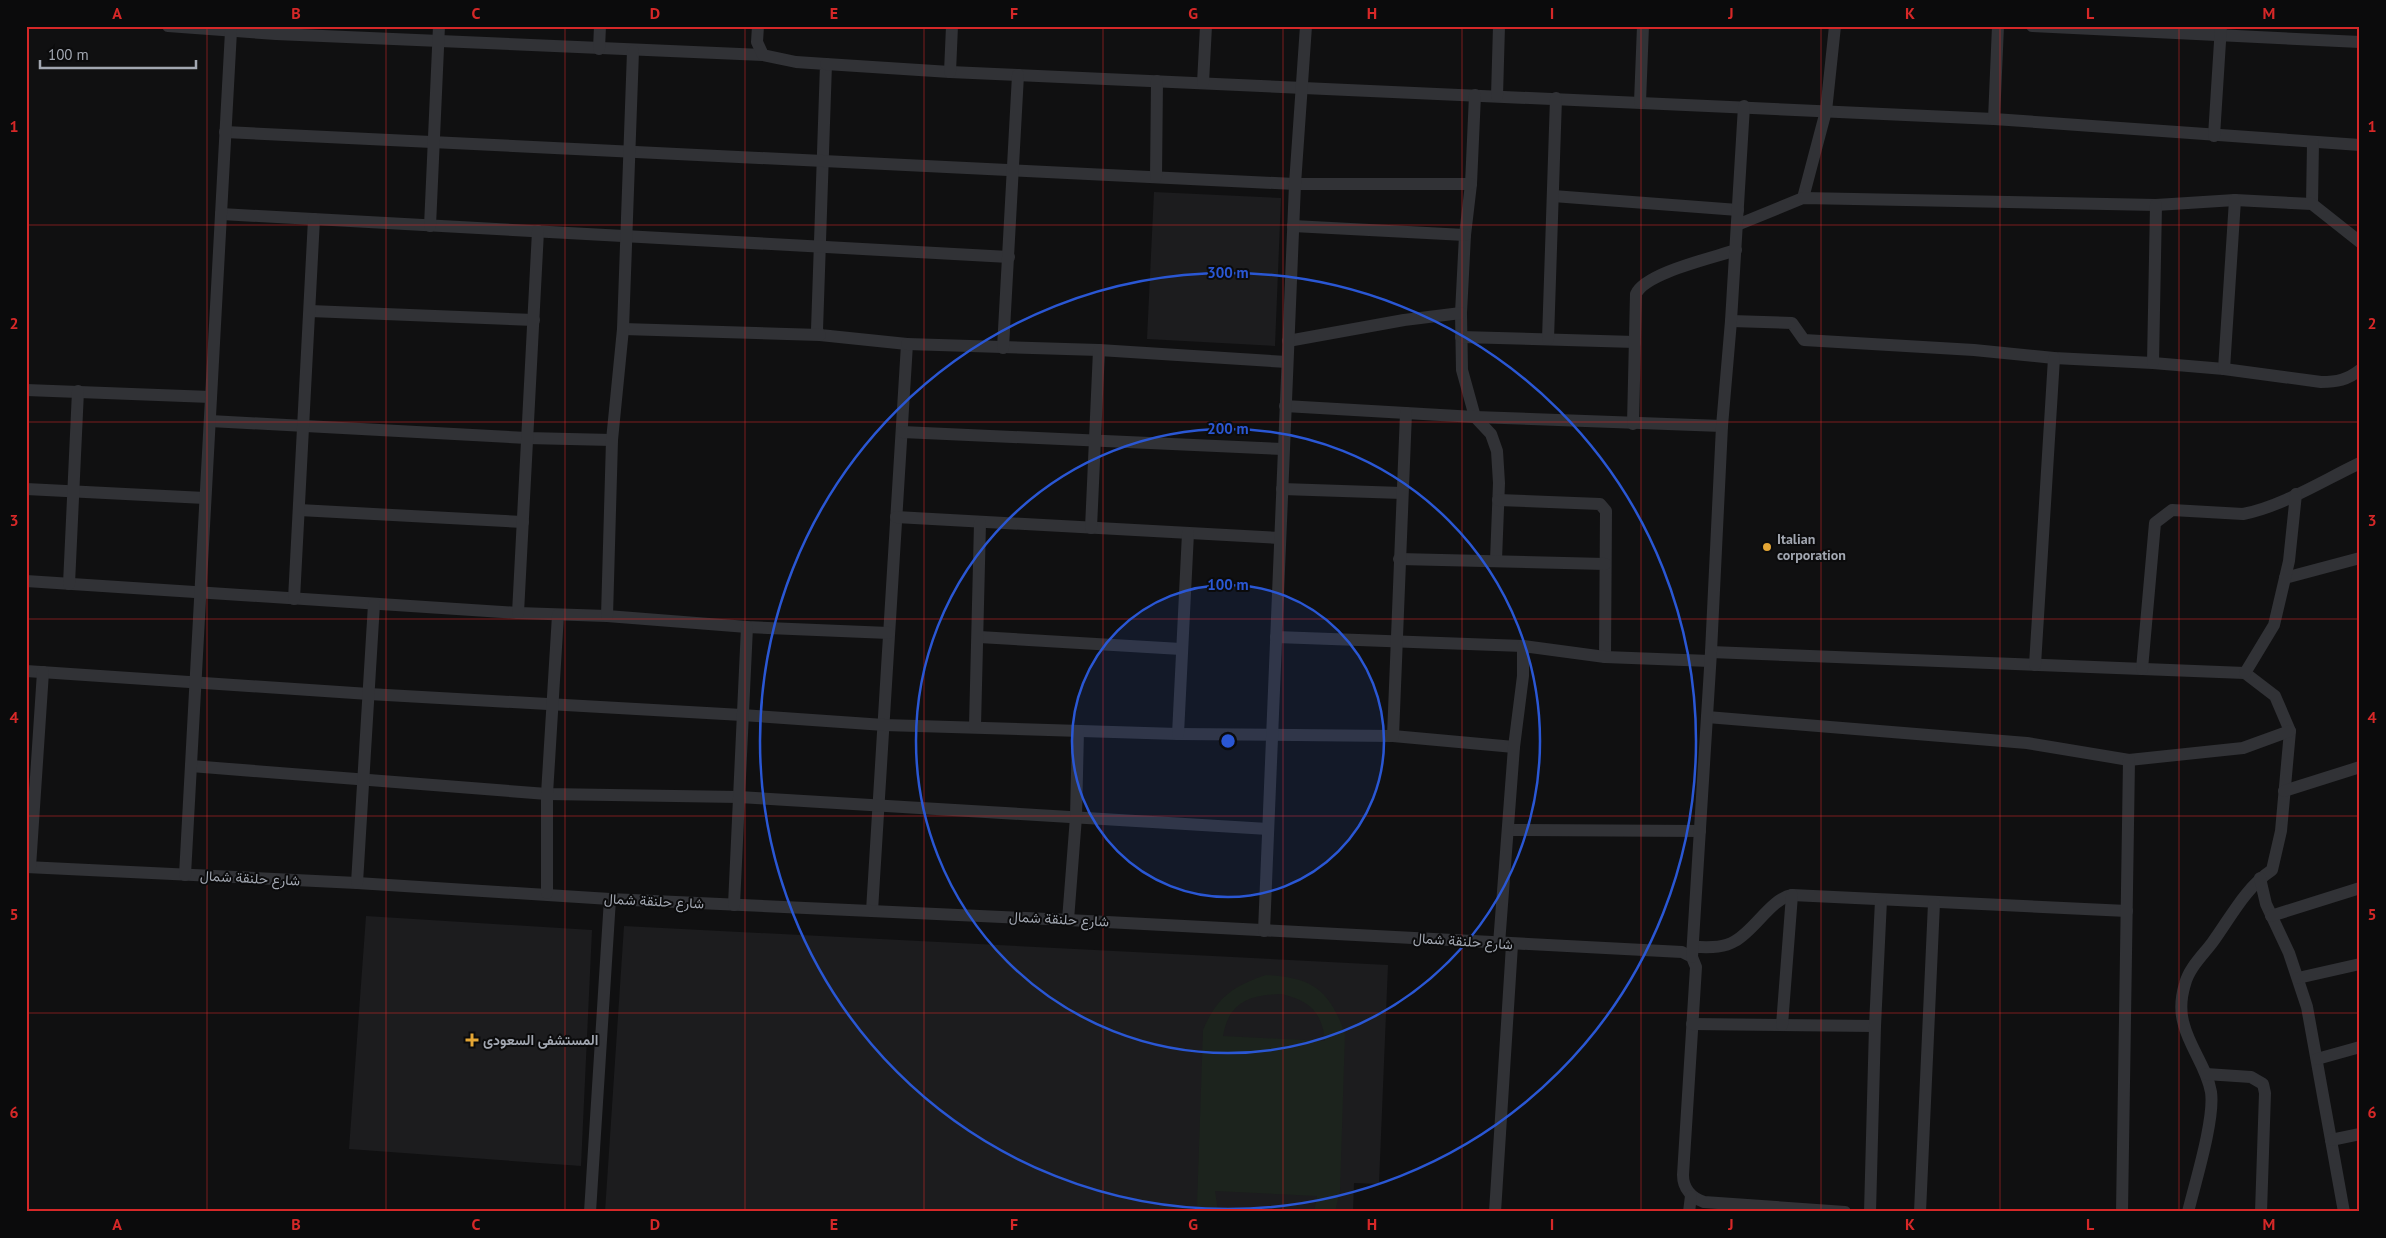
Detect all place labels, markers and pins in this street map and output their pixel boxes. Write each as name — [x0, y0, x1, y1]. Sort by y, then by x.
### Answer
place label: Italian corporation — [1777, 530, 1846, 564]
marker: Italian corporation — [1761, 541, 1773, 553]
centre of rings — [1219, 732, 1237, 750]
place label: المستشفى السعودى — [483, 1031, 598, 1049]
marker: المستشفى السعودى — [465, 1033, 479, 1047]

